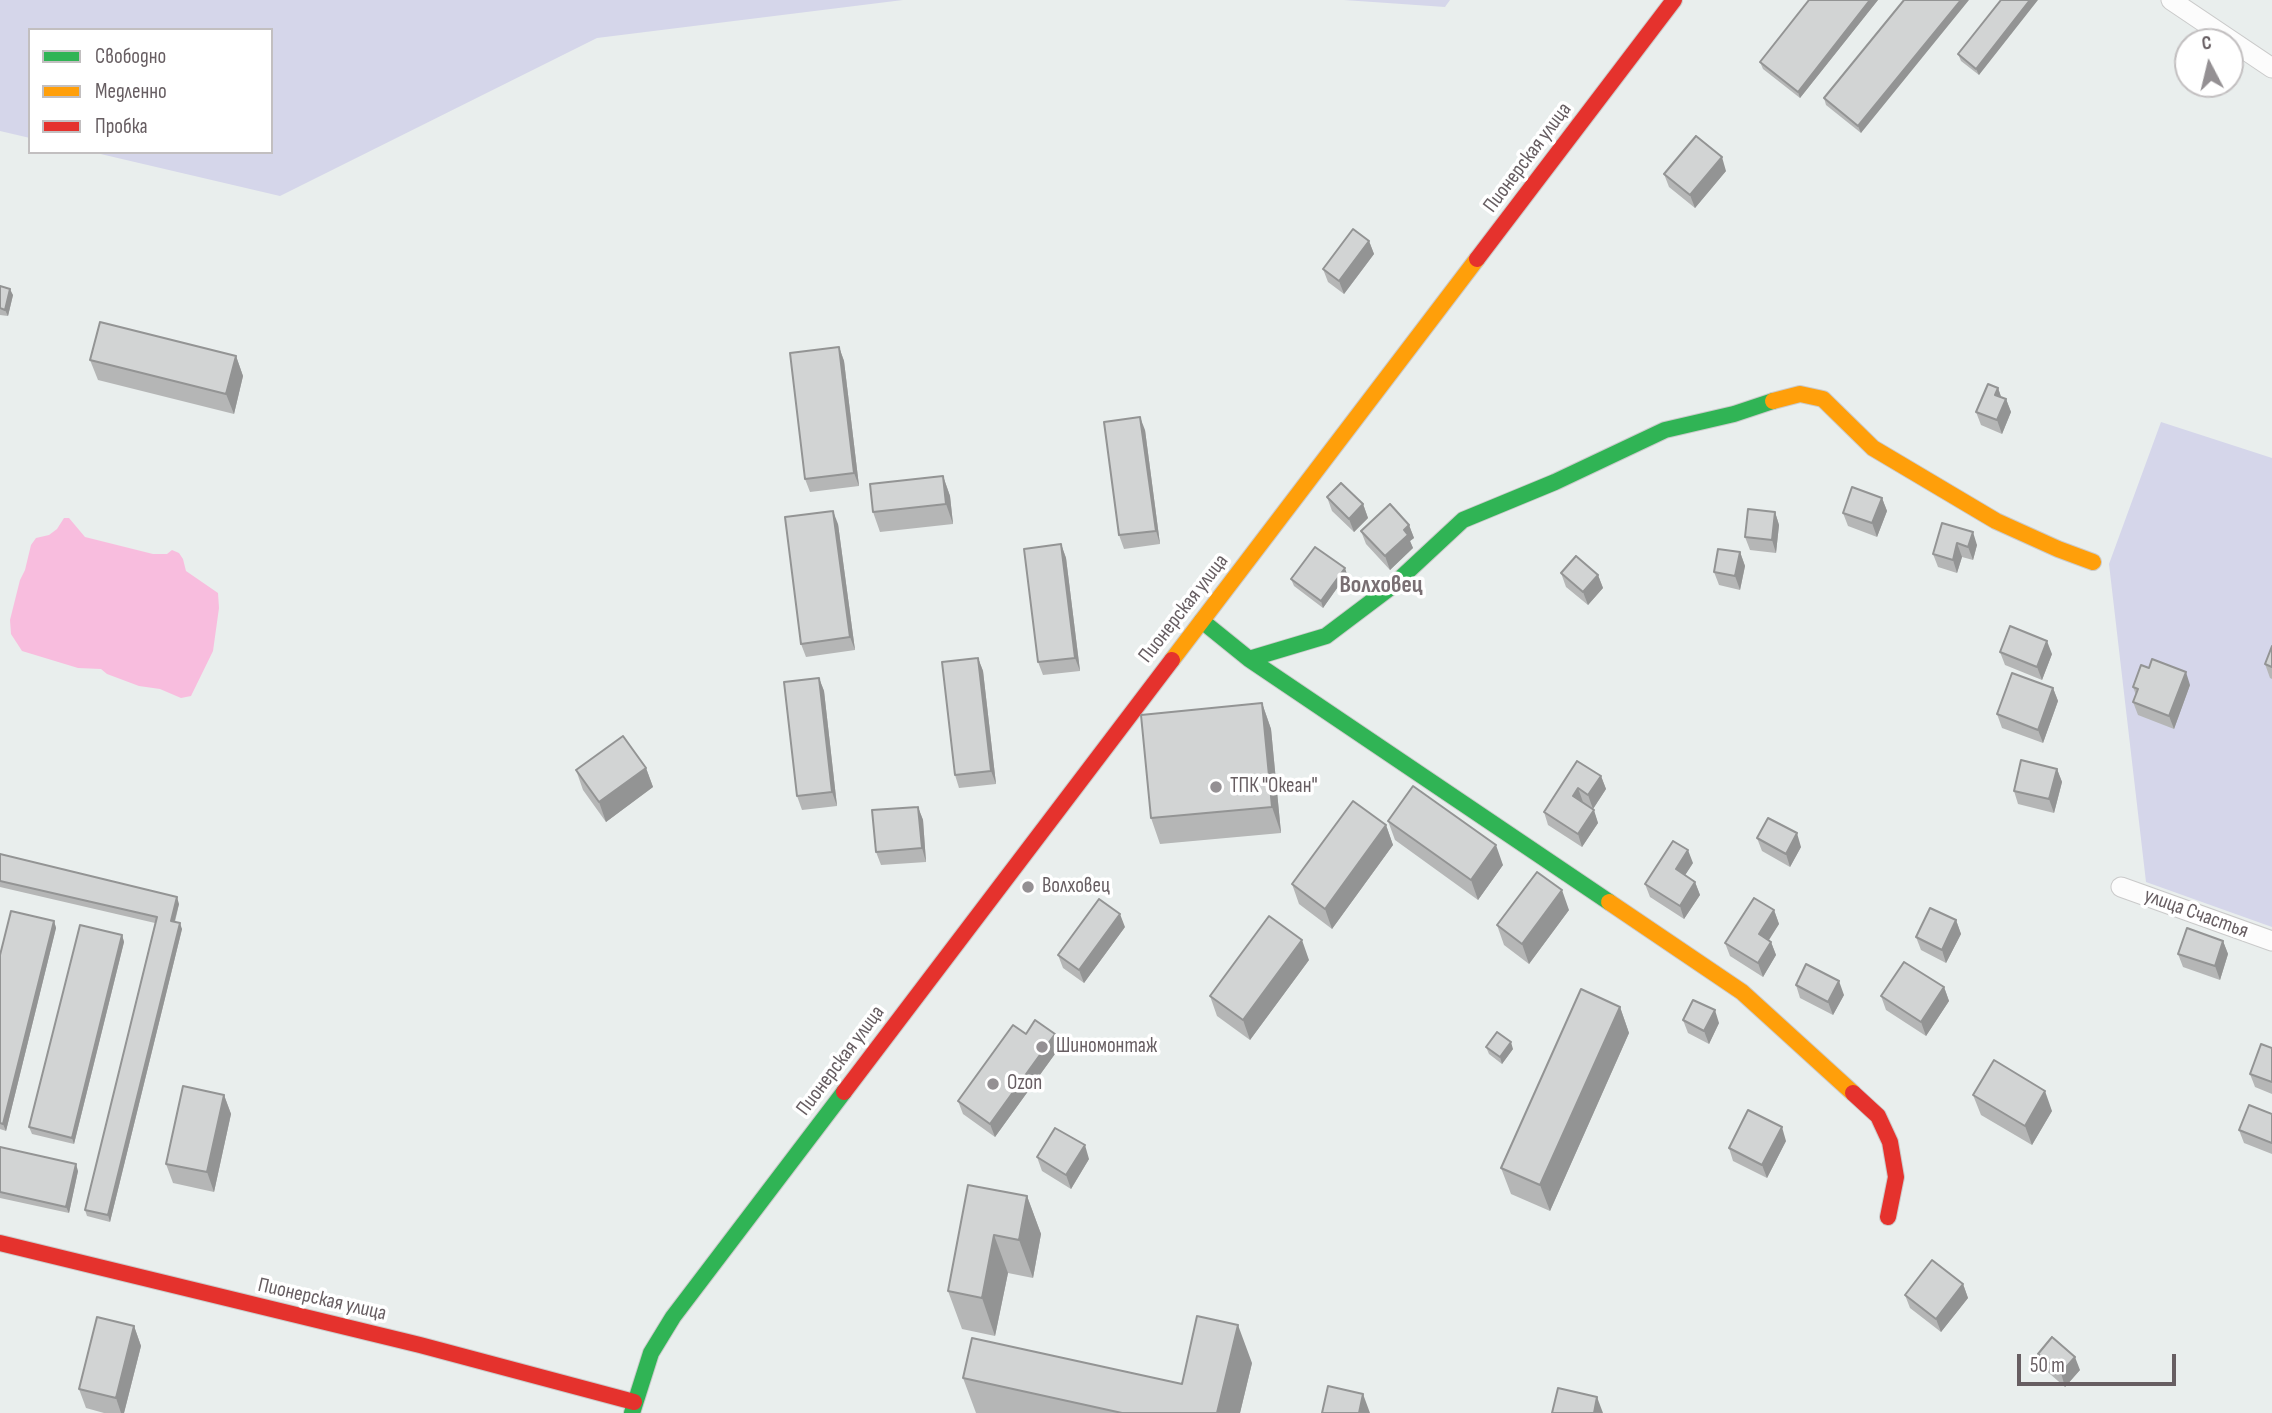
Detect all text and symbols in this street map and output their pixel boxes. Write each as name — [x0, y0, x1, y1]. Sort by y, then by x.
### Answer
legend — [28, 28, 273, 154]
north arrow — [2174, 28, 2244, 98]
text: С — [2200, 32, 2213, 56]
text: Свободно — [95, 44, 166, 69]
text: Медленно — [95, 79, 167, 104]
street label: Пионерская улица — [1479, 98, 1577, 218]
text: Пробка — [95, 114, 148, 139]
street label: Пионерская улица — [1134, 550, 1234, 668]
district label: Волховец — [1339, 572, 1423, 600]
place label: ТПК "Океан" — [1230, 774, 1318, 800]
marker: ТПК "Океан" — [1208, 779, 1224, 795]
place label: Волховец — [1042, 874, 1110, 900]
marker: Волховец — [1020, 879, 1036, 895]
street label: улица Счастья — [2140, 884, 2252, 944]
street label: Пионерская улица — [792, 1001, 890, 1121]
place label: Шиномонтаж — [1056, 1034, 1157, 1060]
marker: Шиномонтаж — [1034, 1039, 1050, 1055]
place label: Ozon — [1007, 1071, 1042, 1097]
marker: Ozon — [985, 1076, 1001, 1092]
street label: Пионерская улица — [255, 1273, 389, 1327]
scale bar — [2020, 1340, 2179, 1384]
text: 50 m — [2030, 1353, 2065, 1378]

